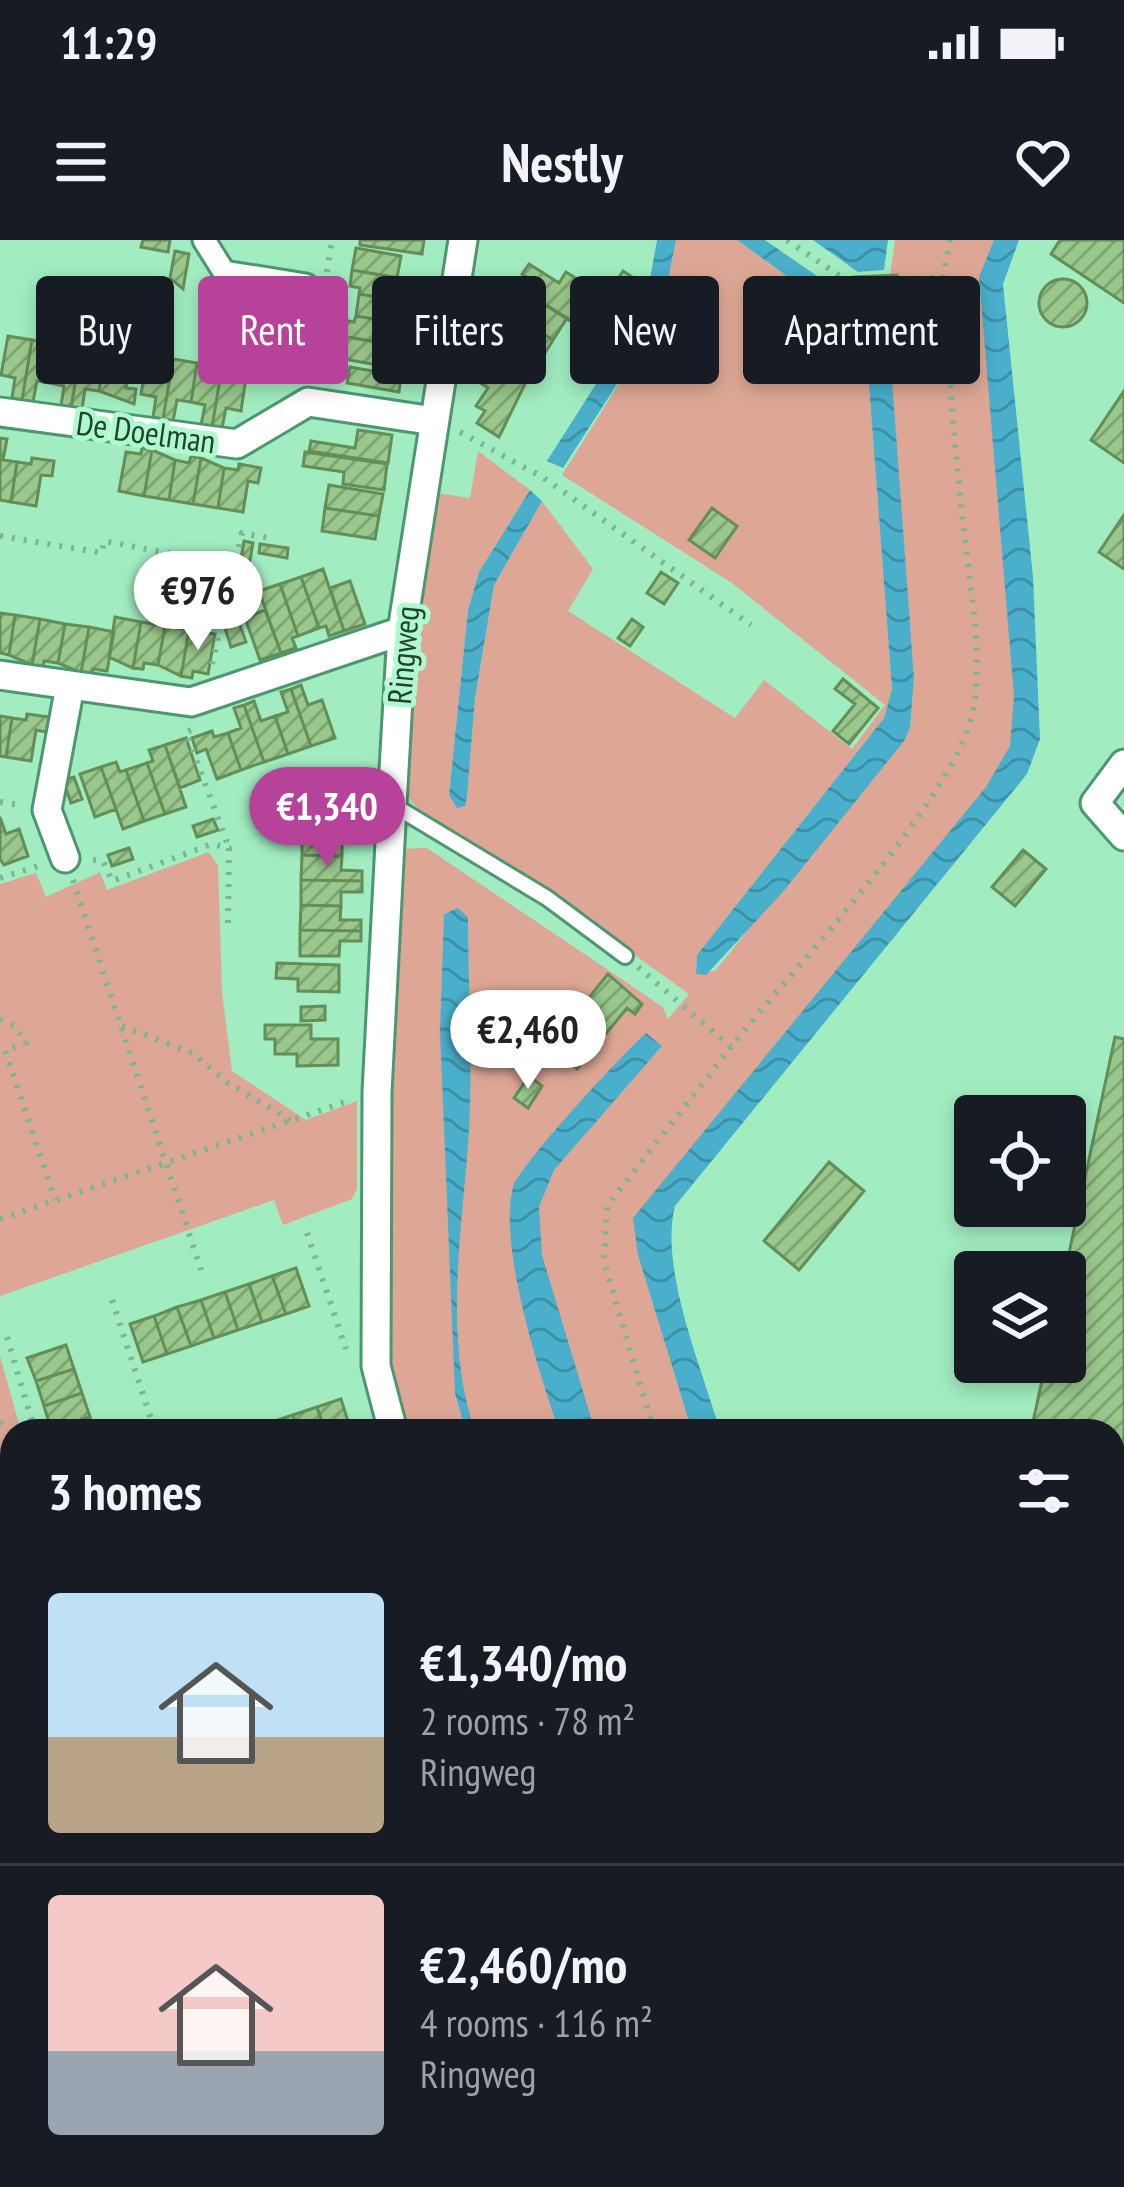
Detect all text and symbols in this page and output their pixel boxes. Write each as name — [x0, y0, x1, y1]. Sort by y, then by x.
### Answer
text: 11:29 — [60, 13, 157, 71]
text: Nestly — [501, 127, 623, 197]
icon: menu — [48, 129, 114, 195]
icon: heart — [1010, 129, 1076, 195]
chip: Buy — [36, 276, 174, 384]
chip: Rent — [198, 276, 348, 384]
chip: Filters — [372, 276, 546, 384]
chip: New — [570, 276, 719, 384]
chip: Apartment — [743, 276, 980, 384]
street label: De Doelman — [74, 400, 218, 463]
pin: €976 — [127, 551, 269, 653]
text: €976 — [161, 564, 235, 615]
street label: Ringweg — [377, 604, 428, 706]
pin: €1,340 — [229, 767, 425, 869]
text: €1,340 — [276, 780, 378, 831]
pin: €2,460 — [430, 990, 626, 1092]
text: €2,460 — [477, 1003, 579, 1054]
map controls — [954, 1095, 1086, 1383]
button: locate — [954, 1095, 1086, 1227]
button: layers — [954, 1251, 1086, 1383]
text: 3 homes — [48, 1458, 202, 1524]
icon: filters — [1011, 1458, 1077, 1524]
text: €1,340/mo — [420, 1629, 627, 1695]
icon: home — [144, 1641, 288, 1785]
text: 2 rooms · 78 m² — [420, 1695, 635, 1746]
text: Ringweg — [420, 1746, 536, 1797]
text: €2,460/mo — [420, 1931, 627, 1997]
icon: home — [144, 1943, 288, 2087]
text: 4 rooms · 116 m² — [420, 1997, 653, 2048]
text: Ringweg — [420, 2048, 536, 2099]

